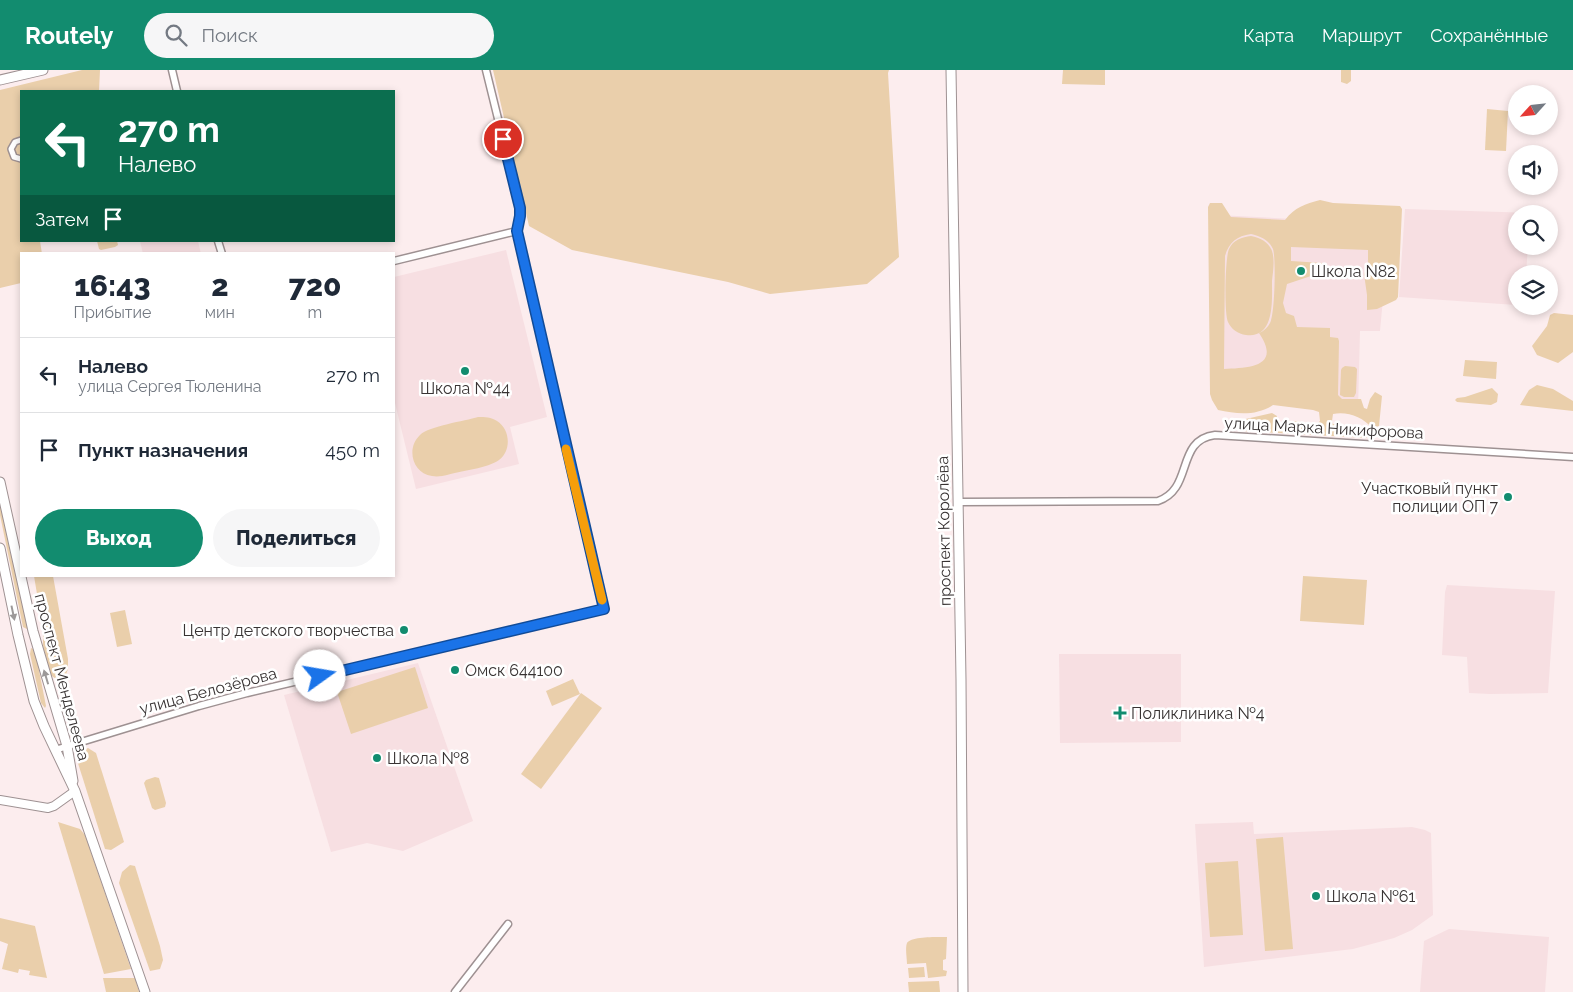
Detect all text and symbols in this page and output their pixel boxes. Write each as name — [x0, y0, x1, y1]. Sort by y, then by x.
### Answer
search box — [144, 13, 494, 58]
text: Routely — [25, 21, 114, 50]
icon: search — [162, 21, 190, 49]
text: Поиск — [202, 24, 258, 46]
text: Карта — [1243, 25, 1294, 46]
text: Маршрут — [1322, 25, 1402, 46]
text: Сохранённые — [1430, 25, 1548, 46]
north arrow — [1508, 85, 1558, 135]
map controls — [1508, 85, 1558, 315]
text: 270 m — [118, 109, 220, 150]
icon: left — [35, 110, 100, 175]
pin — [482, 118, 524, 160]
icon: arrive — [489, 125, 517, 153]
button: sound — [1508, 145, 1558, 195]
text: Налево — [118, 151, 196, 177]
icon: arrive — [99, 205, 127, 233]
button: search — [1508, 205, 1558, 255]
text: Затем — [35, 208, 89, 230]
place label: Школа N82 — [1311, 262, 1396, 281]
marker: Школа N82 — [1295, 265, 1307, 277]
button: layers — [1508, 265, 1558, 315]
text: 16:43 — [74, 268, 151, 303]
text: 2 — [211, 268, 229, 303]
text: 720 — [288, 268, 341, 303]
text: Прибытие — [73, 303, 151, 322]
text: мин — [205, 303, 235, 322]
text: m — [308, 303, 322, 322]
text: Налево — [78, 355, 148, 377]
icon: left — [35, 361, 63, 389]
text: 270 m — [326, 364, 380, 386]
marker: Школа №44 — [459, 365, 471, 377]
text: улица Сергея Тюленина — [78, 377, 262, 396]
place label: Школа №44 — [420, 379, 510, 398]
street label: улица Марка Никифорова — [1224, 413, 1424, 443]
icon: arrive — [35, 436, 63, 464]
text: Пункт назначения — [78, 439, 248, 461]
text: 450 m — [325, 439, 380, 461]
street label: проспект Королёва — [933, 456, 955, 606]
place label: Участковый пункт полиции ОП 7 — [1361, 479, 1498, 516]
marker: Участковый пункт полиции ОП 7 — [1502, 491, 1514, 503]
button: Выход — [35, 509, 203, 567]
button: Поделиться — [213, 509, 380, 567]
street label: проспект Менделеева — [31, 591, 93, 763]
one-way arrow — [10, 606, 18, 622]
place label: Центр детского творчества — [182, 621, 394, 640]
marker: Центр детского творчества — [398, 624, 410, 636]
position arrow — [293, 649, 345, 701]
place label: Омск 644100 — [465, 661, 563, 680]
street label: улица Белозёрова — [137, 664, 279, 718]
marker: Омск 644100 — [449, 664, 461, 676]
one-way arrow — [42, 669, 49, 684]
place label: Поликлиника №4 — [1131, 704, 1265, 723]
marker: Поликлиника №4 — [1113, 706, 1127, 720]
place label: Школа №8 — [387, 749, 469, 768]
marker: Школа №8 — [371, 752, 383, 764]
place label: Школа №61 — [1326, 887, 1415, 906]
marker: Школа №61 — [1310, 890, 1322, 902]

